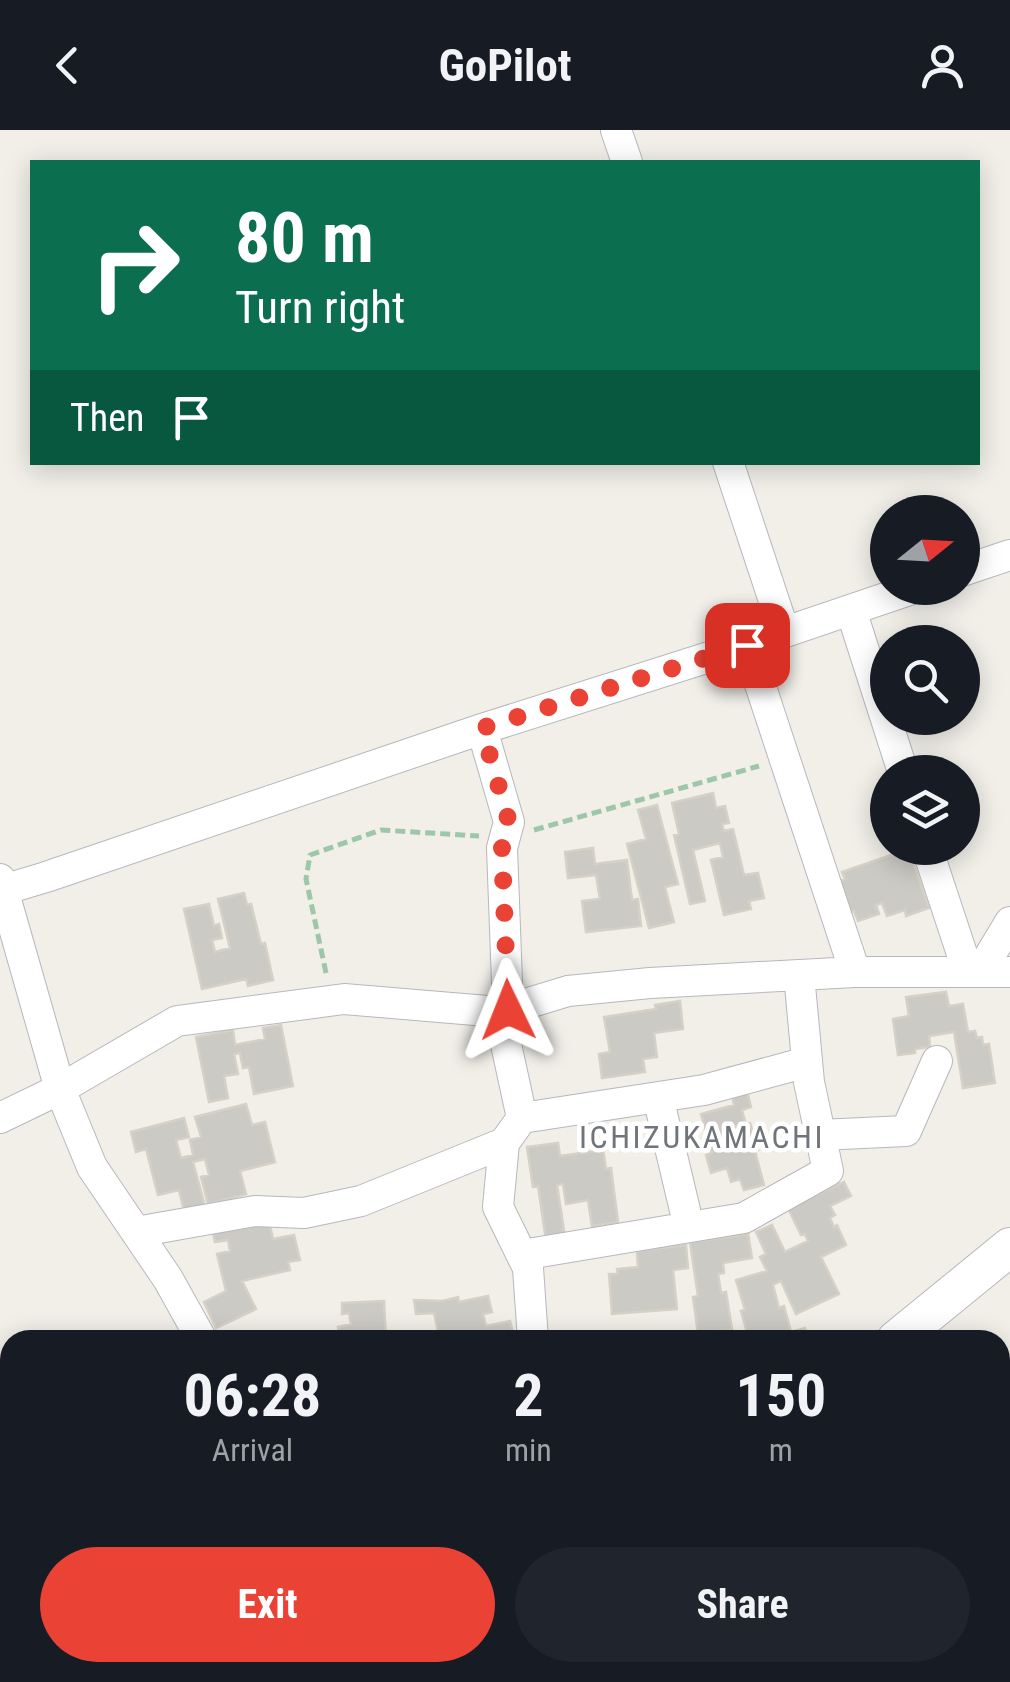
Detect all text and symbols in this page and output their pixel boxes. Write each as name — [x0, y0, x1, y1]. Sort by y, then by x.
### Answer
icon: back — [40, 38, 95, 93]
icon: person — [915, 38, 970, 93]
text: GoPilot — [438, 39, 572, 92]
text: 80 m — [235, 197, 374, 279]
icon: right — [70, 200, 200, 330]
text: Turn right — [235, 281, 405, 334]
icon: arrive — [164, 390, 219, 445]
text: Then — [70, 396, 144, 440]
north arrow — [870, 495, 980, 605]
map controls — [870, 495, 980, 865]
pin — [705, 603, 790, 688]
icon: arrive — [720, 618, 775, 673]
button: search — [870, 625, 980, 735]
button: layers — [870, 755, 980, 865]
position arrow — [456, 958, 560, 1062]
district label: ICHIZUKAMACHI — [579, 1118, 825, 1156]
text: 06:28 — [184, 1360, 321, 1431]
text: 2 — [513, 1360, 544, 1431]
text: 150 — [735, 1360, 826, 1431]
text: Arrival — [212, 1431, 293, 1469]
text: min — [505, 1431, 552, 1469]
text: m — [769, 1431, 793, 1469]
button: Exit — [40, 1547, 495, 1662]
button: Share — [515, 1547, 970, 1662]

